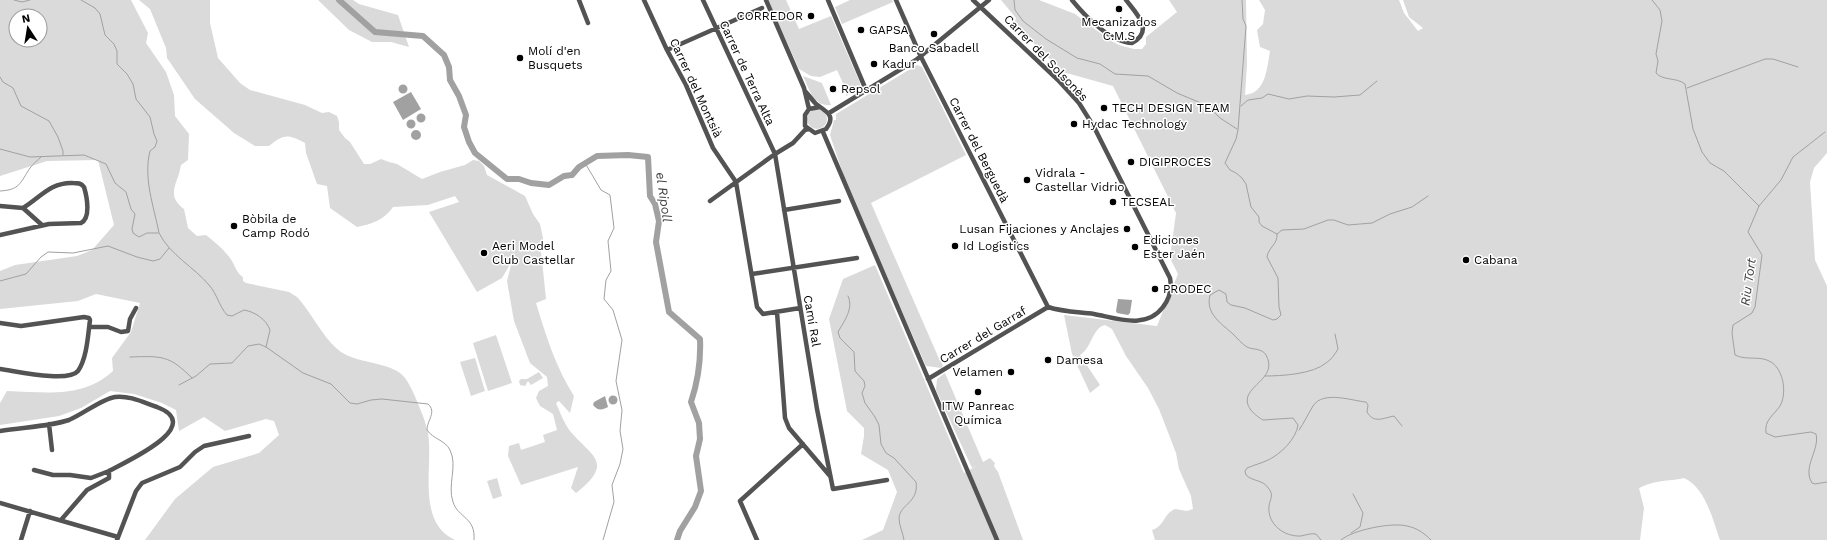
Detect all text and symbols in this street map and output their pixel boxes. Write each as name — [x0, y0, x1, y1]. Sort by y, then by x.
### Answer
marker: Mecanizados C.M.S — [1114, 4, 1124, 14]
north arrow — [8, 8, 48, 48]
place label: CORREDOR — [737, 9, 803, 23]
marker: CORREDOR — [806, 11, 816, 21]
text: N — [21, 12, 31, 26]
street label: Carrer del Solsonès — [1001, 12, 1091, 104]
place label: Mecanizados C.M.S — [1081, 15, 1157, 43]
street label: Carrer de Terra Alta — [717, 18, 778, 128]
place label: GAPSA — [869, 23, 909, 37]
marker: GAPSA — [856, 25, 866, 35]
marker: Banco Sabadell — [929, 29, 939, 39]
street label: Carrer del Montsià — [667, 36, 725, 140]
place label: Banco Sabadell — [889, 41, 980, 55]
place label: Molí d'en Busquets — [528, 44, 583, 72]
marker: Molí d'en Busquets — [515, 53, 525, 63]
place label: Kadur — [882, 57, 916, 71]
marker: Kadur — [869, 59, 879, 69]
place label: Repsol — [841, 82, 881, 96]
marker: Repsol — [828, 84, 838, 94]
street label: Carrer del Berguedà — [946, 95, 1012, 205]
place label: TECH DESIGN TEAM — [1112, 101, 1230, 115]
marker: TECH DESIGN TEAM — [1099, 103, 1109, 113]
place label: Hydac Technology — [1082, 117, 1188, 131]
marker: Hydac Technology — [1069, 119, 1079, 129]
place label: DIGIPROCES — [1139, 155, 1211, 169]
marker: DIGIPROCES — [1126, 157, 1136, 167]
place label: Vidrala - Castellar Vidrio — [1035, 166, 1125, 194]
water label: el Ripoll — [653, 171, 675, 223]
marker: Vidrala - Castellar Vidrio — [1022, 175, 1032, 185]
place label: TECSEAL — [1121, 195, 1174, 209]
marker: TECSEAL — [1108, 197, 1118, 207]
place label: Bòbila de Camp Rodó — [242, 212, 310, 240]
marker: Bòbila de Camp Rodó — [229, 221, 239, 231]
place label: Lusan Fijaciones y Anclajes — [959, 222, 1119, 236]
marker: Lusan Fijaciones y Anclajes — [1122, 224, 1132, 234]
place label: Ediciones Ester Jaén — [1143, 233, 1205, 261]
place label: Aeri Model Club Castellar — [492, 239, 575, 267]
place label: Id Logistics — [963, 239, 1029, 253]
marker: Id Logistics — [950, 241, 960, 251]
marker: Ediciones Ester Jaén — [1130, 242, 1140, 252]
marker: Aeri Model Club Castellar — [479, 248, 489, 258]
place label: Cabana — [1474, 253, 1518, 267]
marker: Cabana — [1461, 255, 1471, 265]
water label: Riu Tort — [1737, 257, 1759, 307]
place label: PRODEC — [1163, 282, 1212, 296]
marker: PRODEC — [1150, 284, 1160, 294]
street label: Camí Ral — [801, 294, 823, 348]
street label: Carrer del Garraf — [937, 303, 1029, 366]
place label: Damesa — [1056, 353, 1103, 367]
marker: Damesa — [1043, 355, 1053, 365]
place label: Velamen — [953, 365, 1003, 379]
marker: Velamen — [1006, 367, 1016, 377]
marker: ITW Panreac Química — [973, 387, 983, 397]
place label: ITW Panreac Química — [942, 399, 1015, 427]

